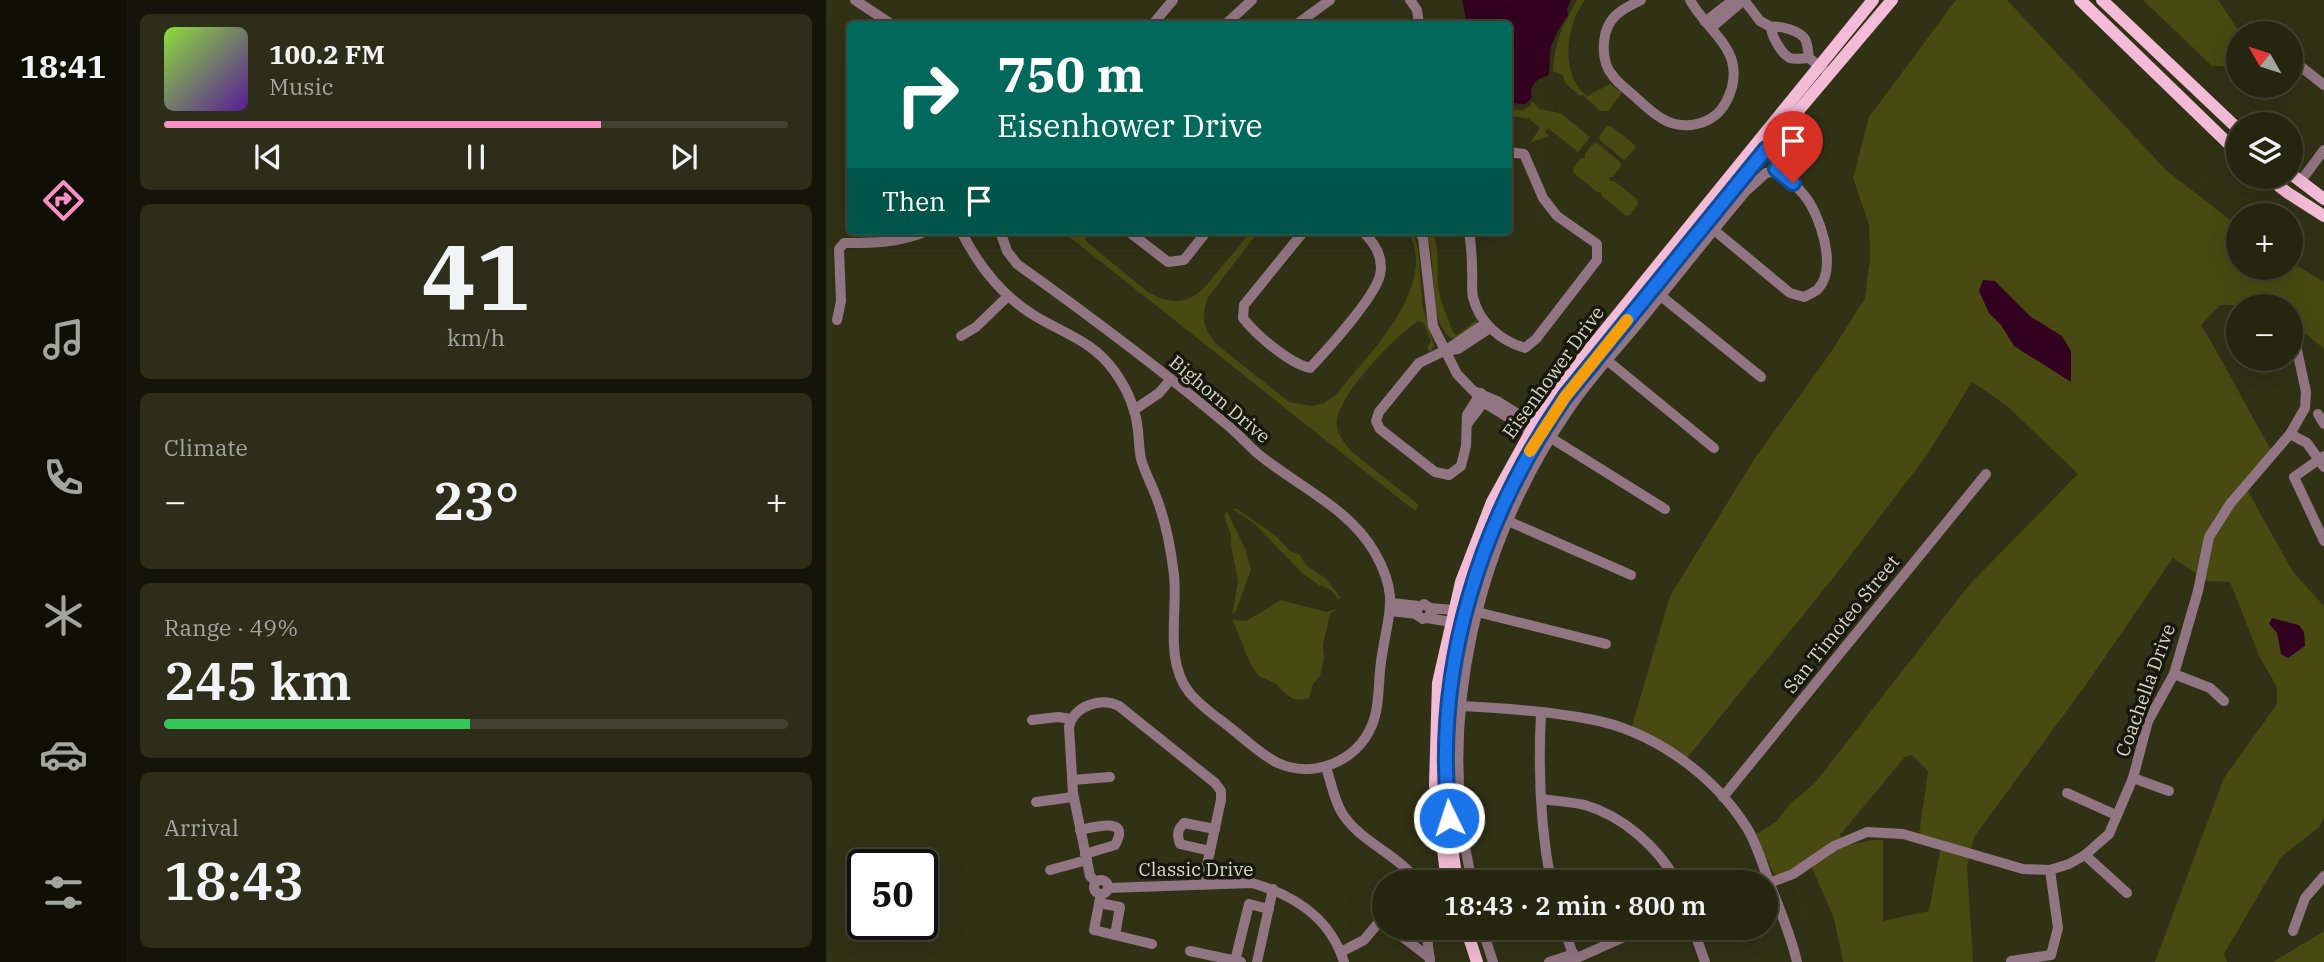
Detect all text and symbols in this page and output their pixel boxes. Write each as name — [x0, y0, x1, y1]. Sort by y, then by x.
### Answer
north arrow — [2226, 21, 2303, 98]
map controls — [2226, 21, 2303, 371]
text: 100.2 FM — [269, 37, 385, 71]
text: 750 m — [997, 42, 1144, 105]
text: 18:41 — [20, 45, 106, 87]
icon: right — [882, 49, 973, 140]
text: Music — [269, 71, 334, 101]
text: Eisenhower Drive — [997, 104, 1263, 146]
pin — [1763, 111, 1823, 183]
button: layers — [2226, 112, 2303, 189]
icon: arrive — [1774, 122, 1812, 160]
icon: previous — [249, 138, 287, 176]
icon: pause — [457, 138, 495, 176]
icon: next — [665, 138, 703, 176]
icon: directions — [39, 176, 88, 225]
icon: arrive — [960, 182, 998, 220]
text: Then — [882, 184, 946, 218]
button: + — [2226, 203, 2303, 280]
text: 41 — [421, 217, 531, 335]
button: − — [2226, 294, 2303, 371]
street label: Eisenhower Drive — [1497, 301, 1609, 443]
icon: music — [39, 315, 88, 364]
text: km/h — [447, 322, 505, 352]
street label: Bighorn Drive — [1165, 350, 1275, 448]
text: Climate — [164, 432, 248, 462]
icon: phone — [39, 453, 88, 502]
text: 23° — [433, 467, 519, 534]
text: − — [164, 476, 187, 525]
text: + — [765, 476, 788, 525]
street label: San Timoteo Street — [1778, 550, 1904, 698]
icon: climate — [39, 591, 88, 640]
text: Range · 49% — [164, 612, 298, 642]
street label: Coachella Drive — [2110, 620, 2180, 760]
text: 245 km — [164, 647, 352, 714]
icon: car — [39, 730, 88, 779]
position arrow — [1412, 781, 1486, 855]
text: Arrival — [164, 812, 239, 842]
text: 18:43 — [164, 847, 304, 914]
speed limit sign: 50 — [847, 849, 938, 940]
street label: Classic Drive — [1139, 857, 1254, 881]
icon: filters — [39, 868, 88, 917]
text: 18:43 · 2 min · 800 m — [1444, 888, 1706, 922]

